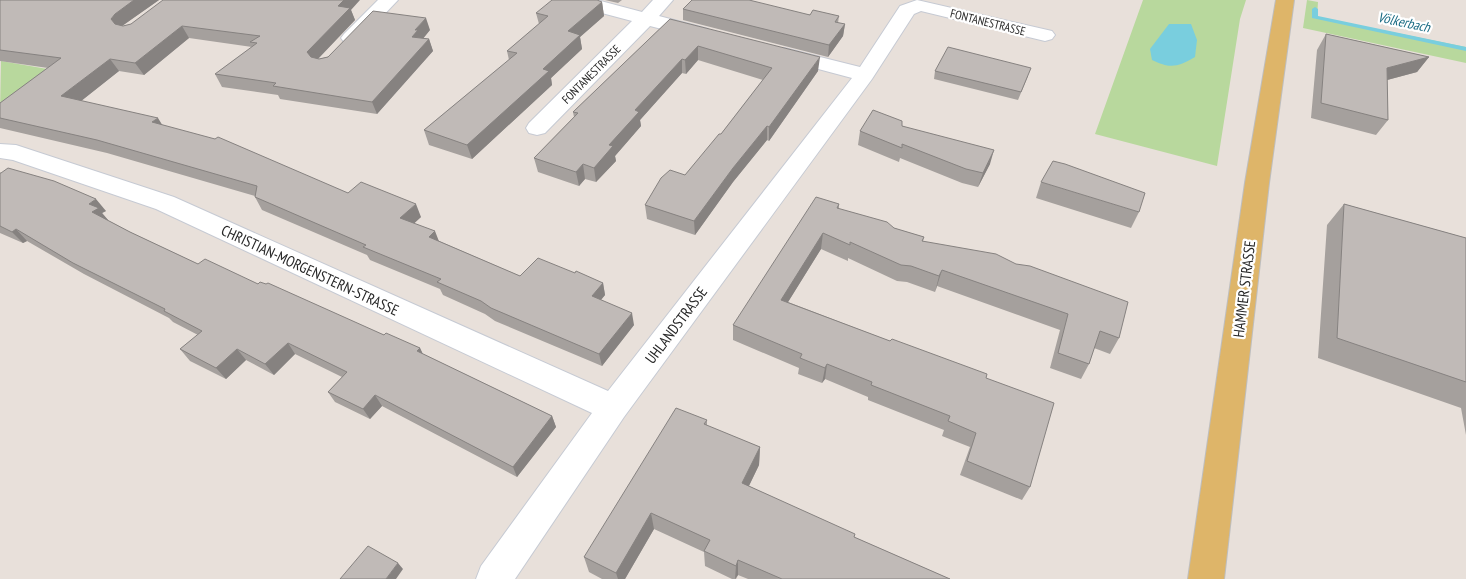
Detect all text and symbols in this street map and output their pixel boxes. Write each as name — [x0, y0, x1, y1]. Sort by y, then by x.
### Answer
street label: FONTANESTRASSE — [949, 5, 1027, 39]
water label: Völkerbach — [1376, 8, 1433, 36]
street label: FONTANESTRASSE — [558, 41, 624, 107]
street label: CHRISTIAN-MORGENSTERN-STRASSE — [218, 220, 402, 320]
street label: HAMMER STRASSE — [1229, 239, 1259, 339]
street label: UHLANDSTRASSE — [641, 283, 711, 367]

